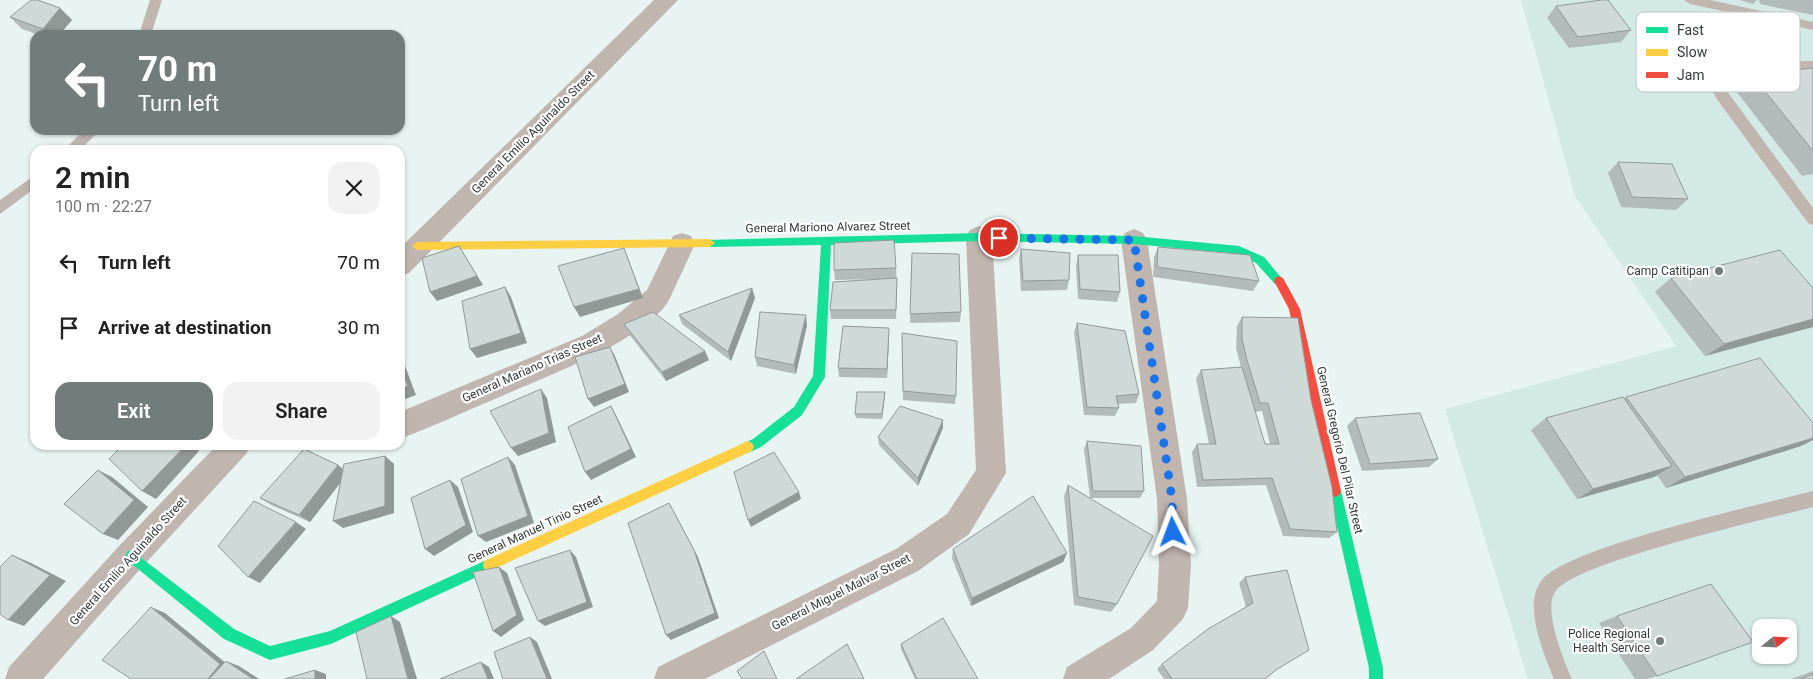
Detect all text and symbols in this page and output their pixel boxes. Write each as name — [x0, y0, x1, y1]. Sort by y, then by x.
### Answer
legend — [1636, 12, 1800, 92]
text: Fast — [1677, 22, 1704, 38]
text: Slow — [1677, 44, 1708, 60]
text: 70 m — [138, 49, 217, 90]
icon: left — [55, 50, 120, 115]
text: Jam — [1677, 67, 1705, 83]
street label: General Emilio Aguinaldo Street — [469, 68, 597, 196]
text: Turn left — [138, 91, 219, 116]
text: 2 min — [55, 160, 130, 195]
button: close — [328, 162, 380, 214]
text: 100 m · 22:27 — [55, 197, 152, 216]
pin — [978, 217, 1020, 259]
street label: General Mariono Alvarez Street — [745, 219, 911, 235]
icon: arrive — [985, 224, 1013, 252]
icon: left — [55, 249, 83, 277]
text: Turn left — [98, 251, 171, 274]
text: 70 m — [337, 251, 380, 274]
place label: Camp Catitipan — [1627, 264, 1709, 278]
marker: Camp Catitipan — [1713, 265, 1725, 277]
icon: arrive — [55, 314, 83, 342]
text: Arrive at destination — [98, 316, 271, 339]
text: 30 m — [337, 316, 380, 339]
street label: General Mariano Trias Street — [460, 331, 604, 405]
street label: General Gregorio Del Pilar Street — [1314, 365, 1366, 535]
button: Exit — [55, 382, 213, 440]
button: Share — [223, 382, 380, 440]
street label: General Manuel Tinio Street — [465, 492, 605, 566]
street label: General Emilio Aguinaldo Street — [67, 494, 189, 628]
position arrow — [1146, 505, 1198, 557]
street label: General Miguel Malvar Street — [769, 551, 913, 633]
north arrow — [1752, 619, 1798, 664]
map controls — [1752, 619, 1797, 664]
place label: Police Regional Health Service — [1568, 627, 1650, 655]
marker: Police Regional Health Service — [1654, 635, 1666, 647]

